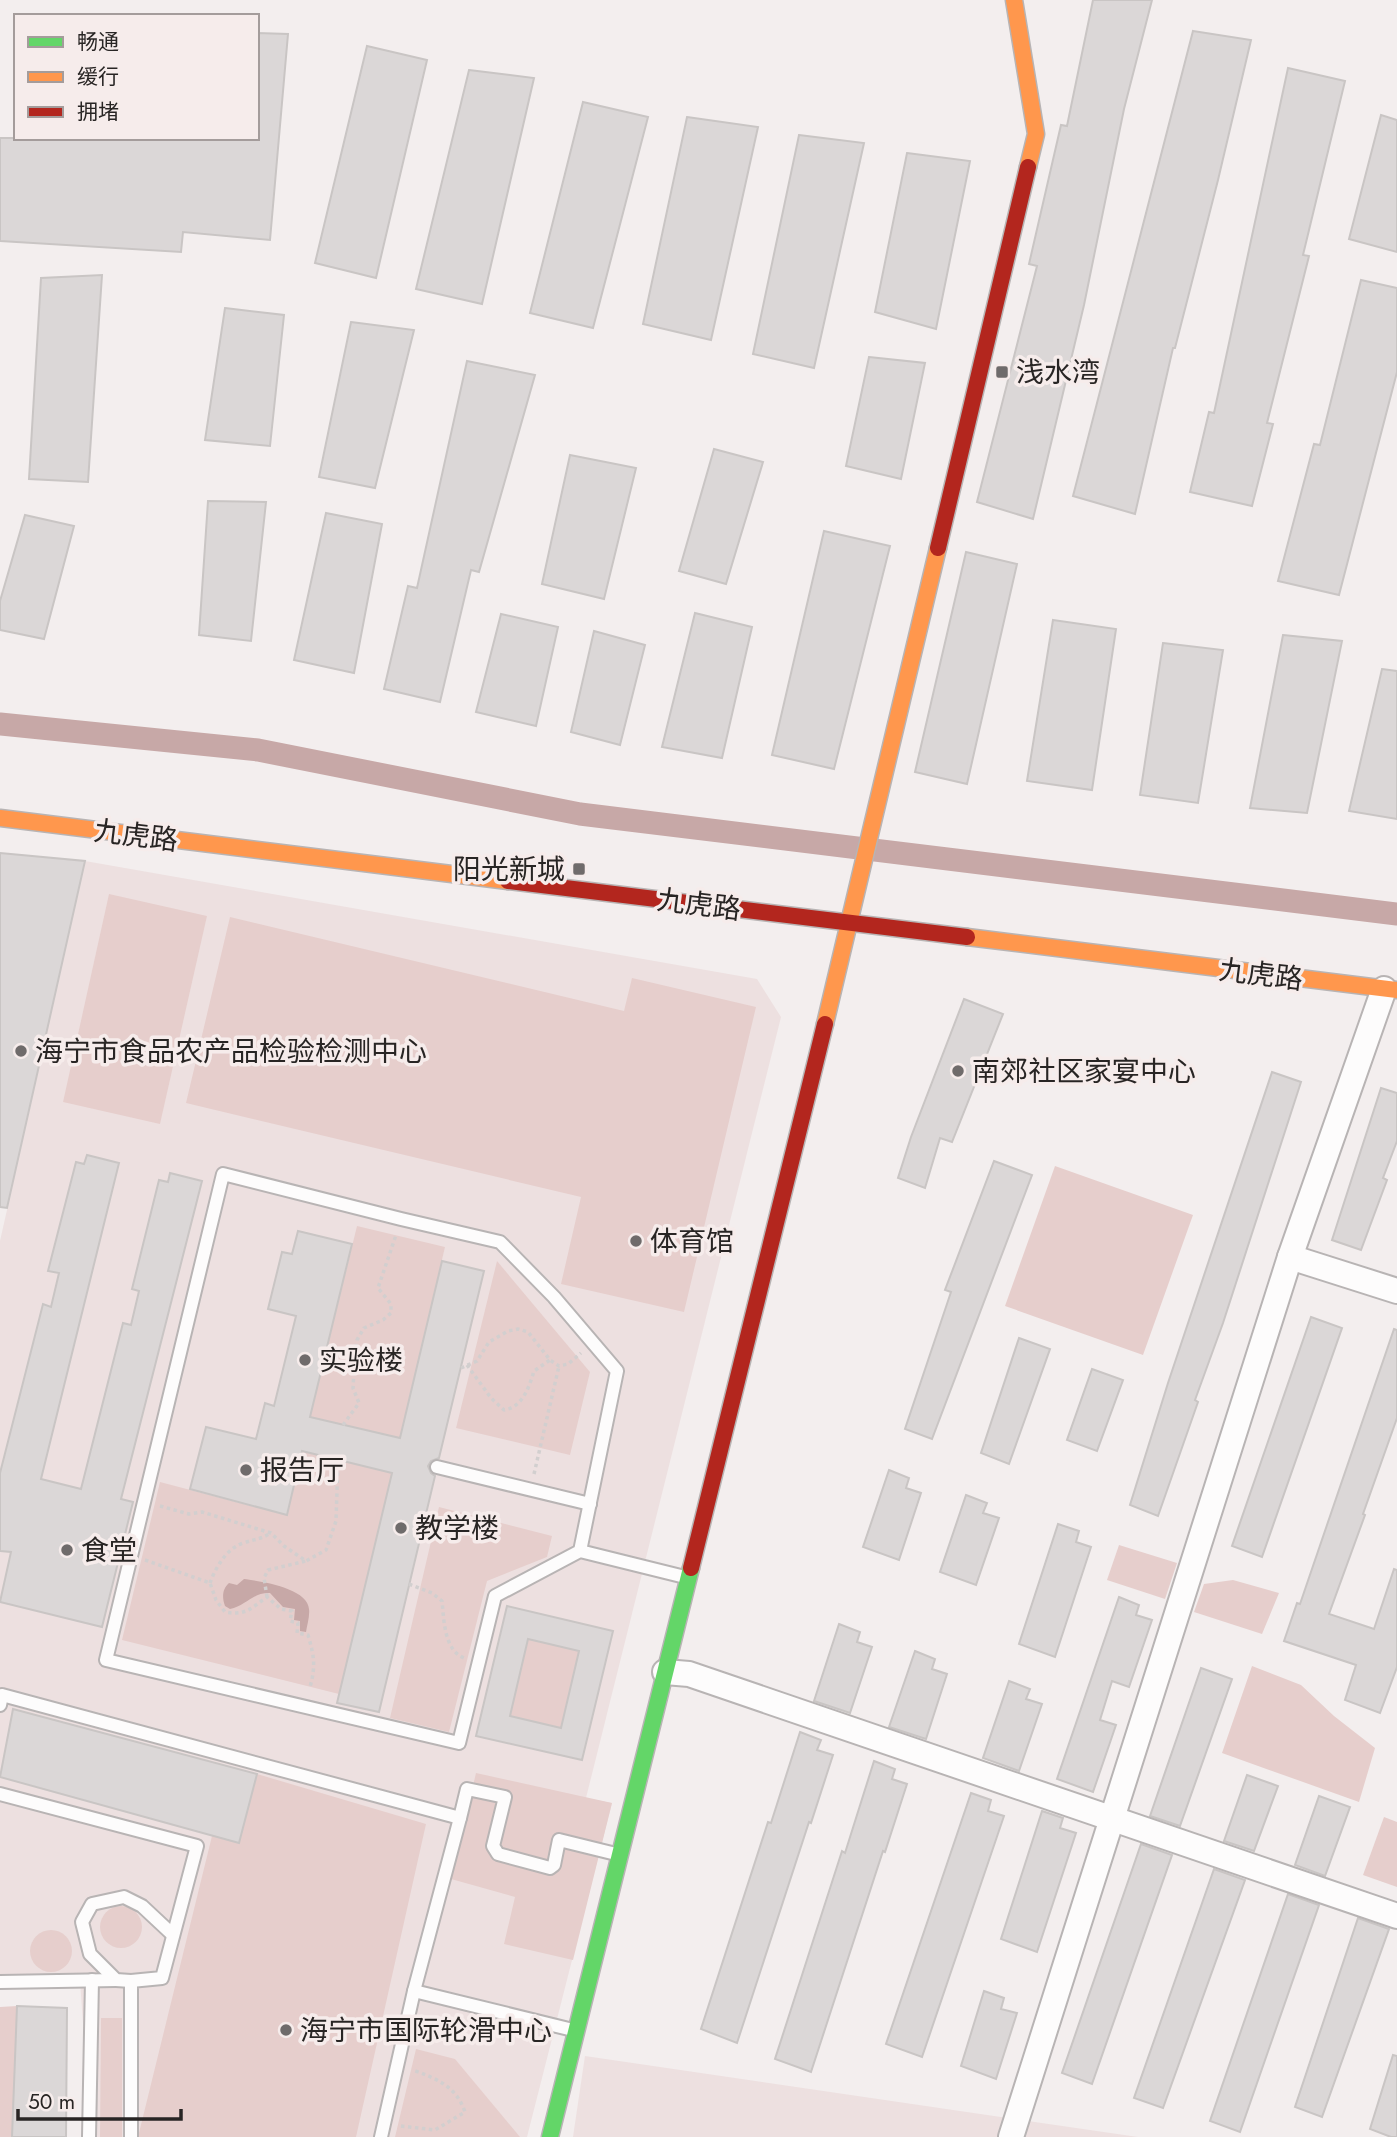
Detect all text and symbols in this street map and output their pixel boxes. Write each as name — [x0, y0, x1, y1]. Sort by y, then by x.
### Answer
legend — [14, 14, 259, 140]
text: 畅通 — [77, 27, 119, 57]
text: 缓行 — [77, 62, 119, 92]
text: 拥堵 — [77, 97, 119, 127]
place label: 浅水湾 — [1016, 352, 1100, 393]
marker: 浅水湾 — [994, 364, 1010, 380]
street label: 九虎路 — [92, 810, 180, 861]
place label: 阳光新城 — [453, 849, 565, 890]
marker: 阳光新城 — [571, 861, 587, 877]
street label: 九虎路 — [655, 879, 743, 930]
street label: 九虎路 — [1217, 949, 1305, 1000]
place label: 海宁市食品农产品检验检测中心 — [35, 1031, 427, 1072]
marker: 海宁市食品农产品检验检测中心 — [13, 1043, 29, 1059]
place label: 南郊社区家宴中心 — [972, 1051, 1196, 1092]
marker: 南郊社区家宴中心 — [950, 1063, 966, 1079]
place label: 体育馆 — [650, 1221, 734, 1262]
marker: 体育馆 — [628, 1233, 644, 1249]
place label: 实验楼 — [319, 1340, 403, 1381]
marker: 实验楼 — [297, 1352, 313, 1368]
place label: 报告厅 — [260, 1450, 344, 1491]
marker: 报告厅 — [238, 1462, 254, 1478]
place label: 教学楼 — [415, 1508, 499, 1549]
marker: 教学楼 — [393, 1520, 409, 1536]
place label: 食堂 — [81, 1530, 137, 1571]
marker: 食堂 — [59, 1542, 75, 1558]
place label: 海宁市国际轮滑中心 — [300, 2010, 552, 2051]
marker: 海宁市国际轮滑中心 — [278, 2022, 294, 2038]
scale bar — [18, 2078, 180, 2122]
text: 50 m — [28, 2087, 75, 2117]

